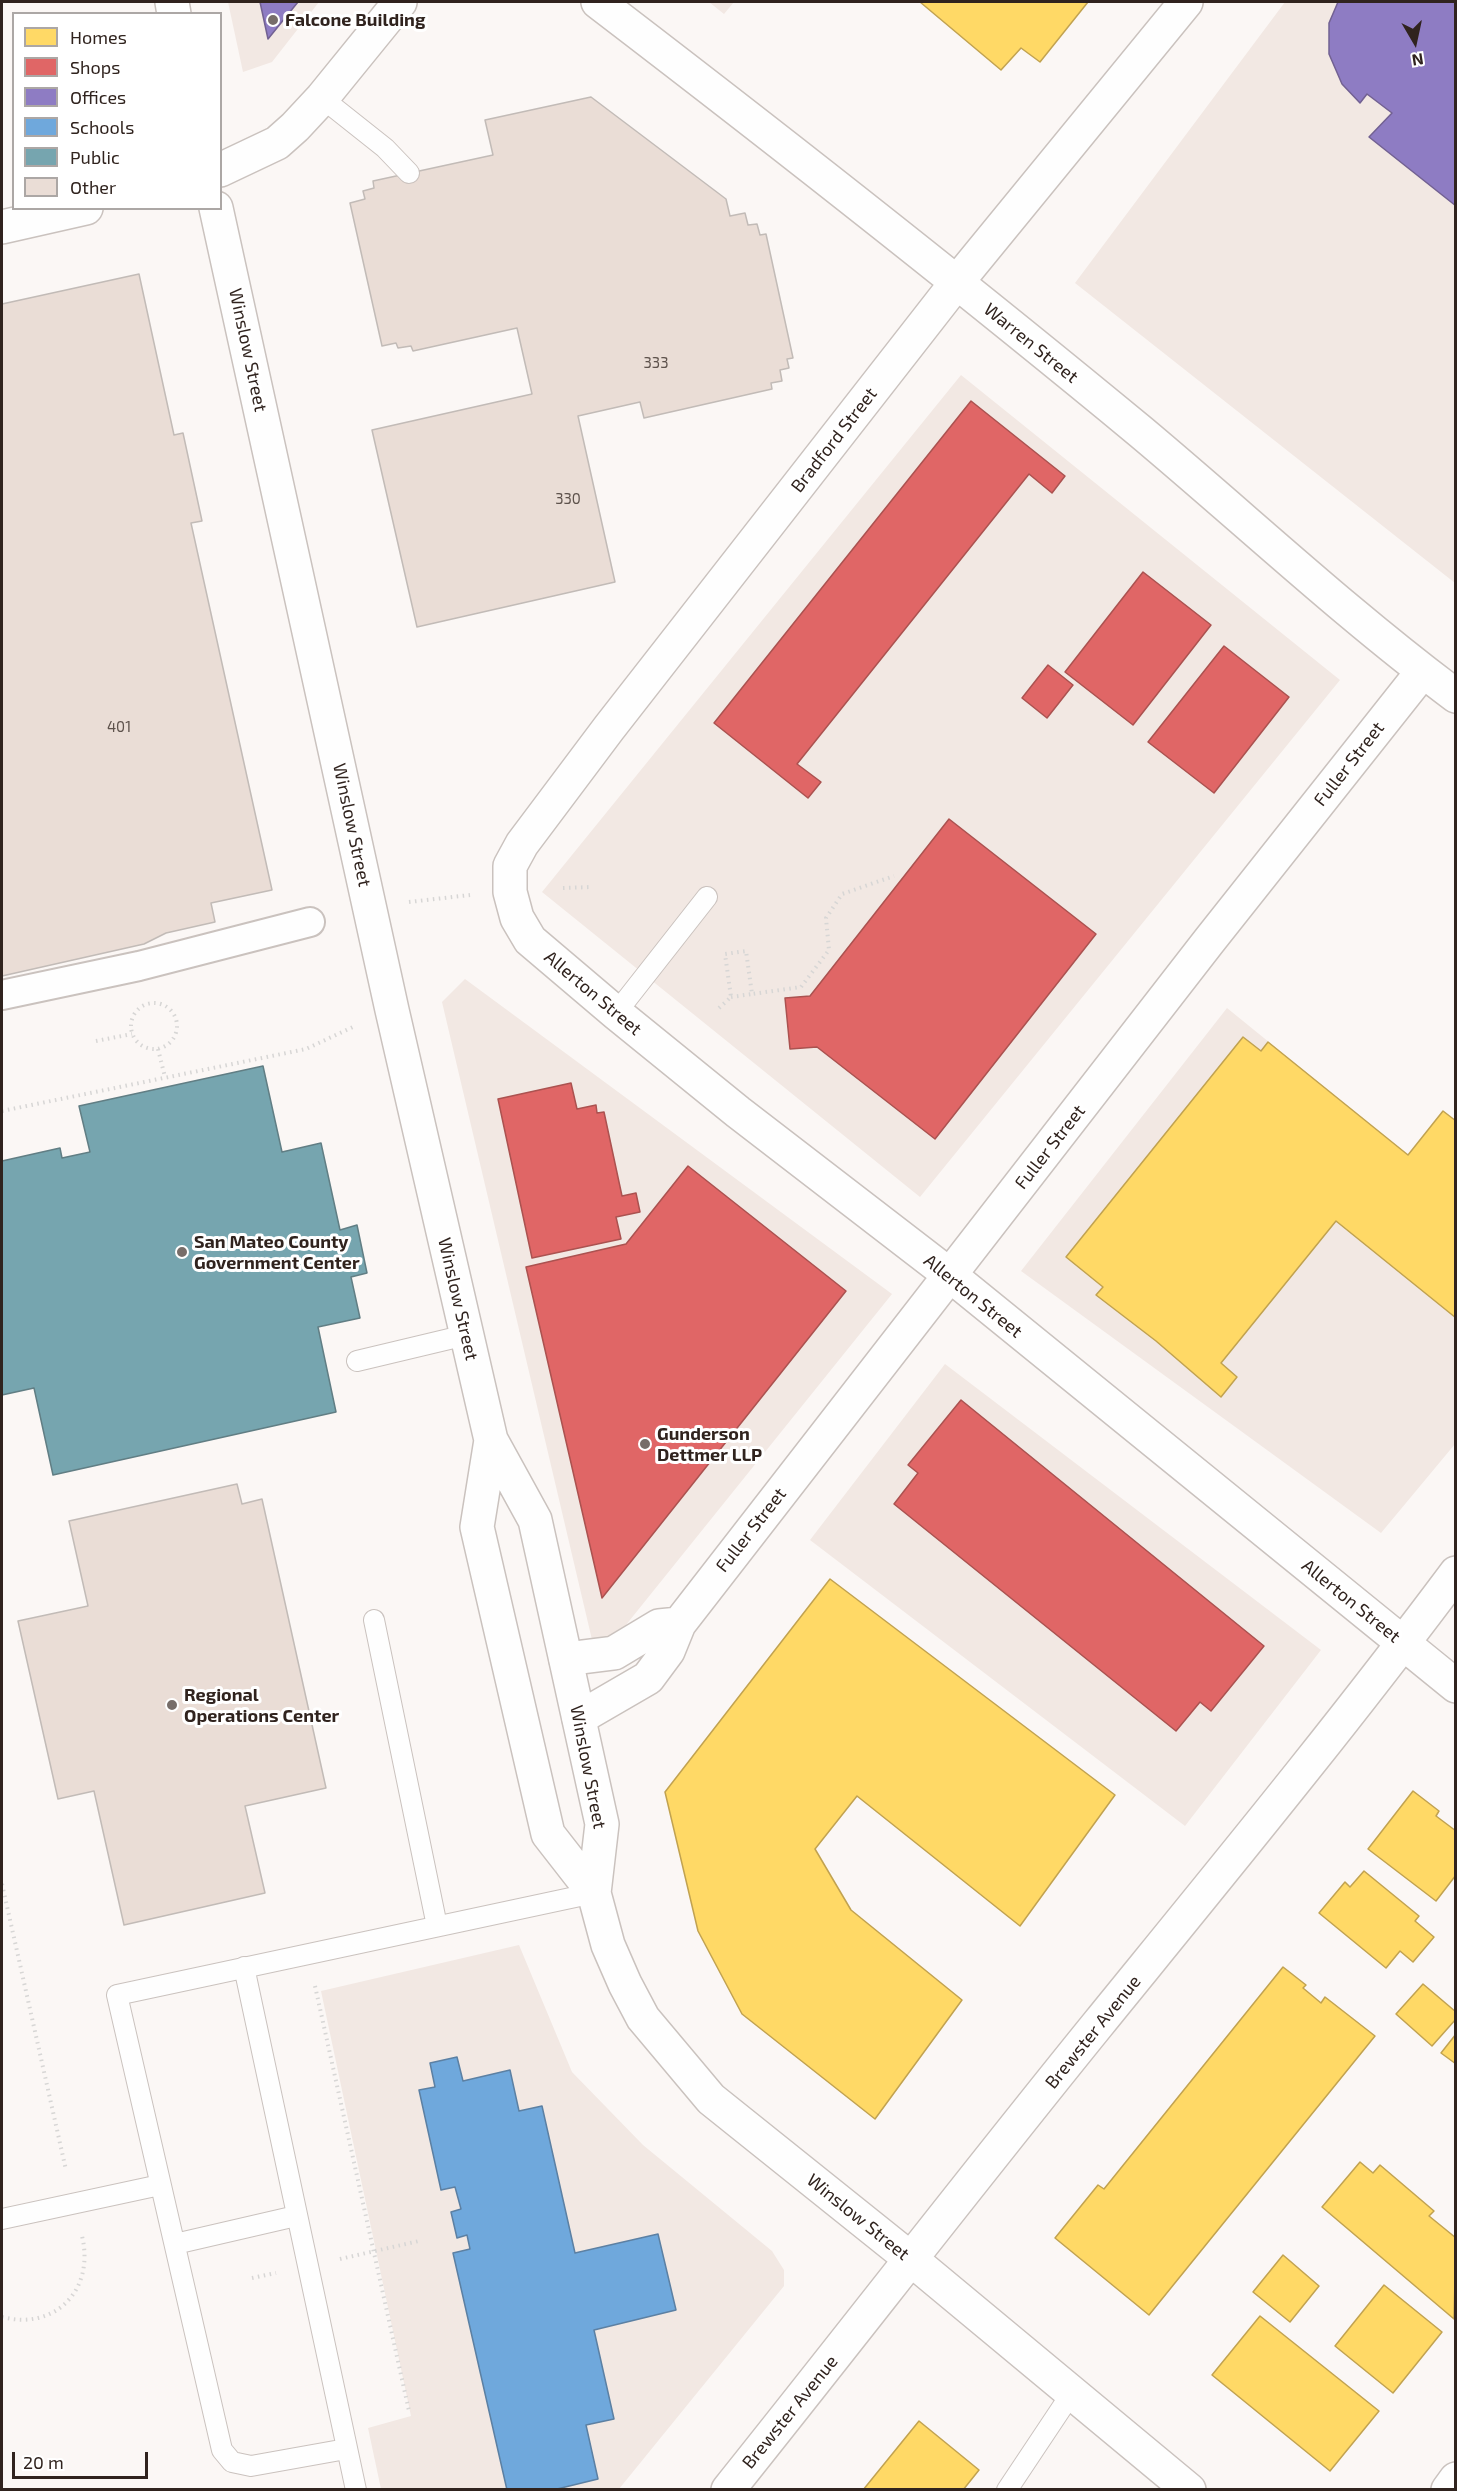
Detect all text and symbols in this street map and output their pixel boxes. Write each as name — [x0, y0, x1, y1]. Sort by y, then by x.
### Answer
place label: Falcone Building — [285, 9, 425, 31]
legend — [12, 12, 222, 210]
north arrow — [1385, 12, 1445, 72]
marker: Falcone Building — [266, 13, 280, 27]
text: Homes — [70, 26, 127, 48]
text: N — [1411, 50, 1425, 71]
text: Shops — [70, 56, 120, 78]
text: Offices — [70, 86, 126, 108]
text: Schools — [70, 116, 134, 138]
text: Public — [70, 146, 120, 168]
text: Other — [70, 176, 116, 198]
street label: Winslow Street — [224, 286, 272, 414]
street label: Warren Street — [979, 298, 1083, 388]
house number: 333 — [643, 354, 669, 372]
street label: Bradford Street — [786, 383, 882, 497]
house number: 330 — [555, 490, 581, 508]
street label: Fuller Street — [1309, 717, 1389, 811]
house number: 401 — [107, 718, 131, 736]
street label: Winslow Street — [328, 761, 376, 889]
street label: Allerton Street — [540, 946, 646, 1040]
street label: Fuller Street — [1010, 1100, 1090, 1194]
place label: San Mateo County Government Center — [194, 1231, 360, 1274]
street label: Winslow Street — [433, 1235, 483, 1363]
marker: San Mateo County Government Center — [175, 1245, 189, 1259]
street label: Allerton Street — [919, 1250, 1027, 1342]
place label: Gunderson Dettmer LLP — [657, 1423, 762, 1466]
marker: Gunderson Dettmer LLP — [638, 1437, 652, 1451]
street label: Fuller Street — [711, 1483, 791, 1577]
street label: Allerton Street — [1297, 1555, 1405, 1647]
place label: Regional Operations Center — [184, 1684, 339, 1726]
marker: Regional Operations Center — [165, 1698, 179, 1712]
street label: Winslow Street — [565, 1703, 611, 1831]
street label: Brewster Avenue — [1041, 1971, 1145, 2093]
street label: Winslow Street — [802, 2169, 914, 2265]
street label: Brewster Avenue — [738, 2351, 842, 2473]
scale bar — [15, 2440, 152, 2478]
text: 20 m — [23, 2451, 64, 2473]

